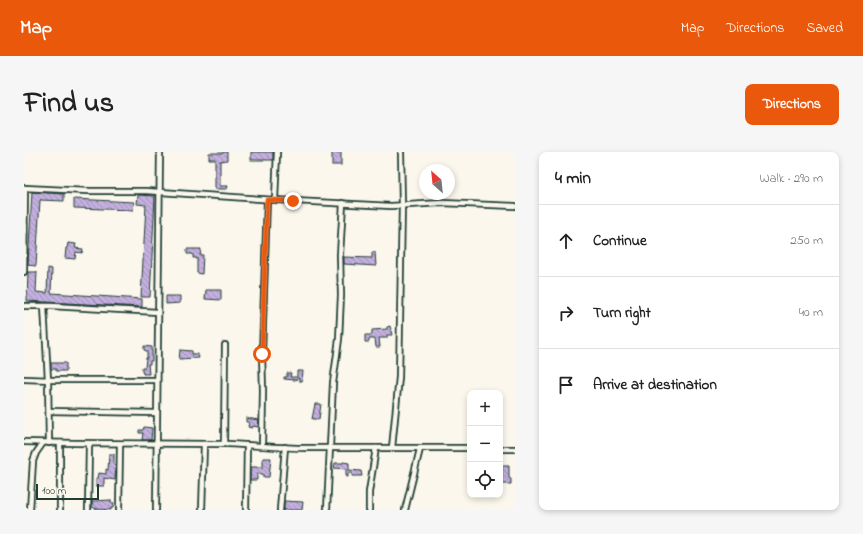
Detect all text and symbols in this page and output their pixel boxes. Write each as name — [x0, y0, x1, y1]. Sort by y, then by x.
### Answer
text: Map — [20, 15, 52, 42]
text: Map — [681, 18, 704, 39]
text: Directions — [726, 18, 784, 39]
text: Saved — [806, 18, 843, 39]
text: Find us — [24, 84, 114, 125]
button: Directions — [745, 84, 839, 125]
north arrow — [419, 164, 455, 200]
text: 4 min — [555, 166, 591, 191]
text: Walk · 290 m — [759, 169, 823, 188]
route end — [284, 192, 302, 210]
icon: ahead — [555, 230, 577, 252]
text: Continue — [593, 230, 647, 252]
text: 250 m — [790, 231, 823, 250]
icon: right — [555, 302, 577, 324]
text: Turn right — [593, 302, 651, 324]
text: 40 m — [799, 303, 823, 322]
route start — [253, 345, 271, 363]
icon: arrive — [555, 374, 577, 396]
text: Arrive at destination — [593, 374, 717, 396]
map controls — [467, 390, 503, 498]
button: + — [467, 390, 503, 426]
button: − — [467, 426, 503, 462]
button: locate — [467, 462, 503, 498]
scale bar — [36, 482, 99, 501]
text: 100 m — [42, 483, 66, 499]

